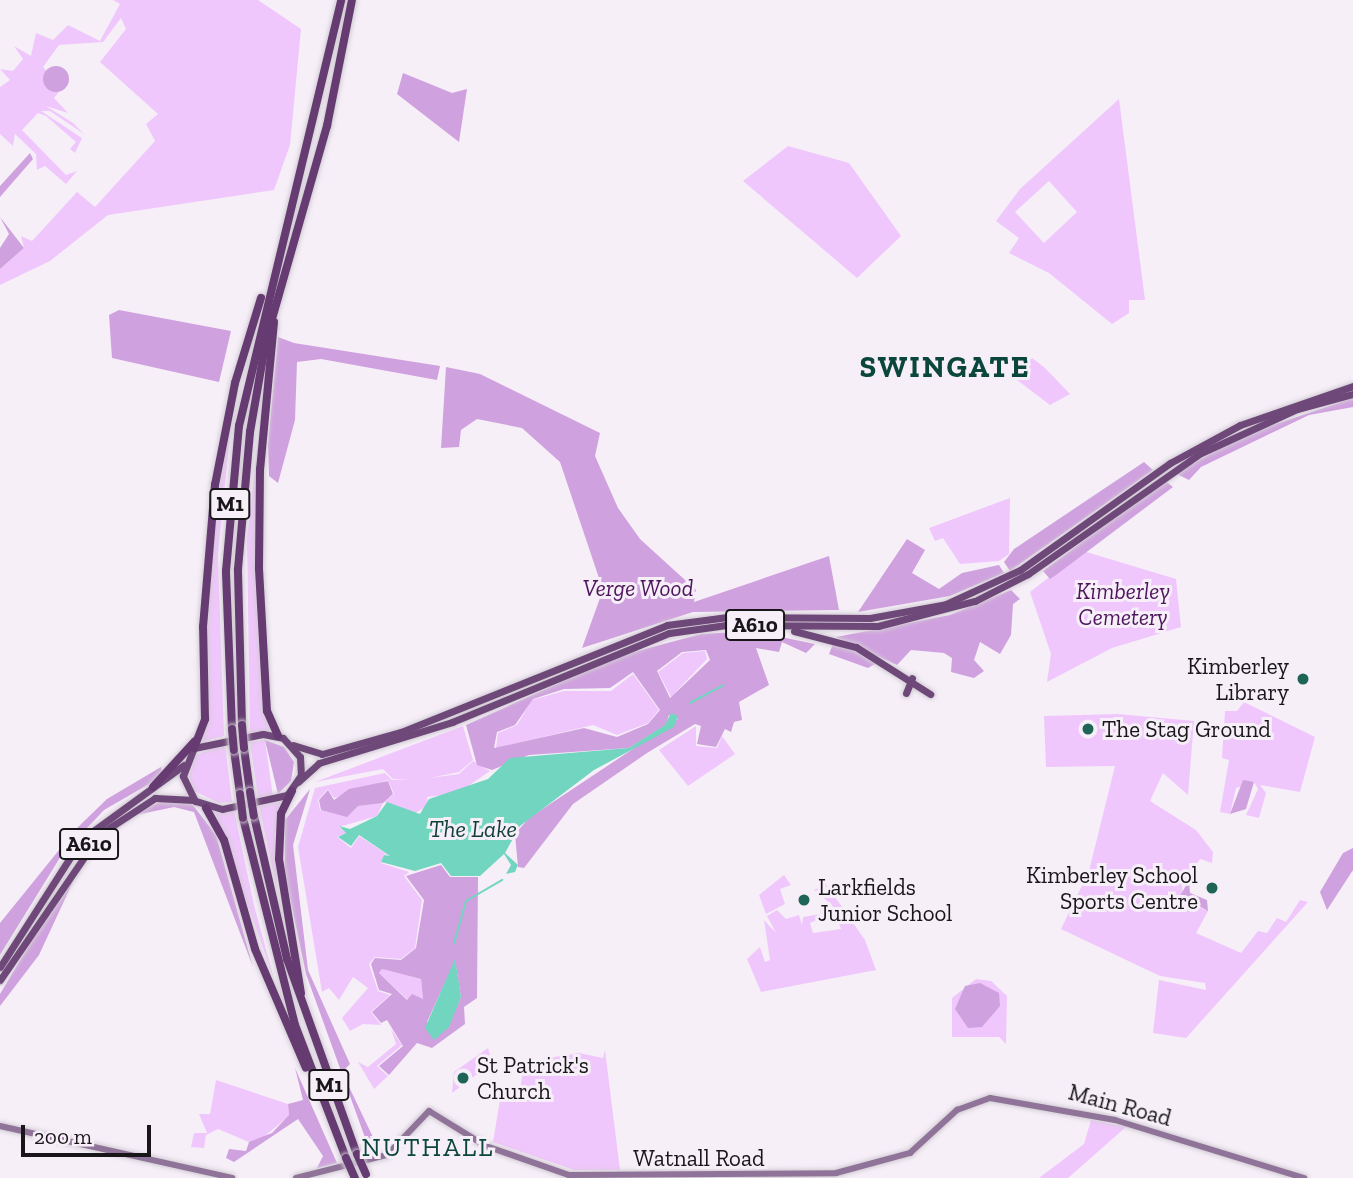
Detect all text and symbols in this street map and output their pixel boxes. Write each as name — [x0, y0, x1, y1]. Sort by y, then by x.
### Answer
district label: SWINGATE — [860, 349, 1030, 385]
road number: M1 — [209, 486, 251, 522]
park label: Verge Wood — [582, 574, 694, 602]
park label: Kimberley Cemetery — [1076, 577, 1170, 631]
road number: A610 — [724, 608, 786, 642]
place label: Kimberley Library — [1187, 652, 1289, 706]
marker: Kimberley Library — [1295, 671, 1311, 687]
place label: The Stag Ground — [1102, 715, 1271, 743]
marker: The Stag Ground — [1080, 721, 1096, 737]
water label: The Lake — [429, 815, 517, 843]
road number: A610 — [57, 826, 120, 862]
place label: Kimberley School Sports Centre — [1025, 861, 1198, 915]
place label: Larkfields Junior School — [818, 873, 953, 927]
marker: Kimberley School Sports Centre — [1204, 880, 1220, 896]
marker: Larkfields Junior School — [796, 892, 812, 908]
place label: St Patrick's Church — [477, 1051, 589, 1105]
road number: M1 — [308, 1068, 350, 1102]
marker: St Patrick's Church — [455, 1070, 471, 1086]
street label: Main Road — [1065, 1078, 1175, 1132]
scale bar — [24, 1112, 154, 1156]
text: 200 m — [34, 1124, 92, 1149]
district label: NUTHALL — [362, 1132, 494, 1164]
street label: Watnall Road — [633, 1144, 765, 1172]

